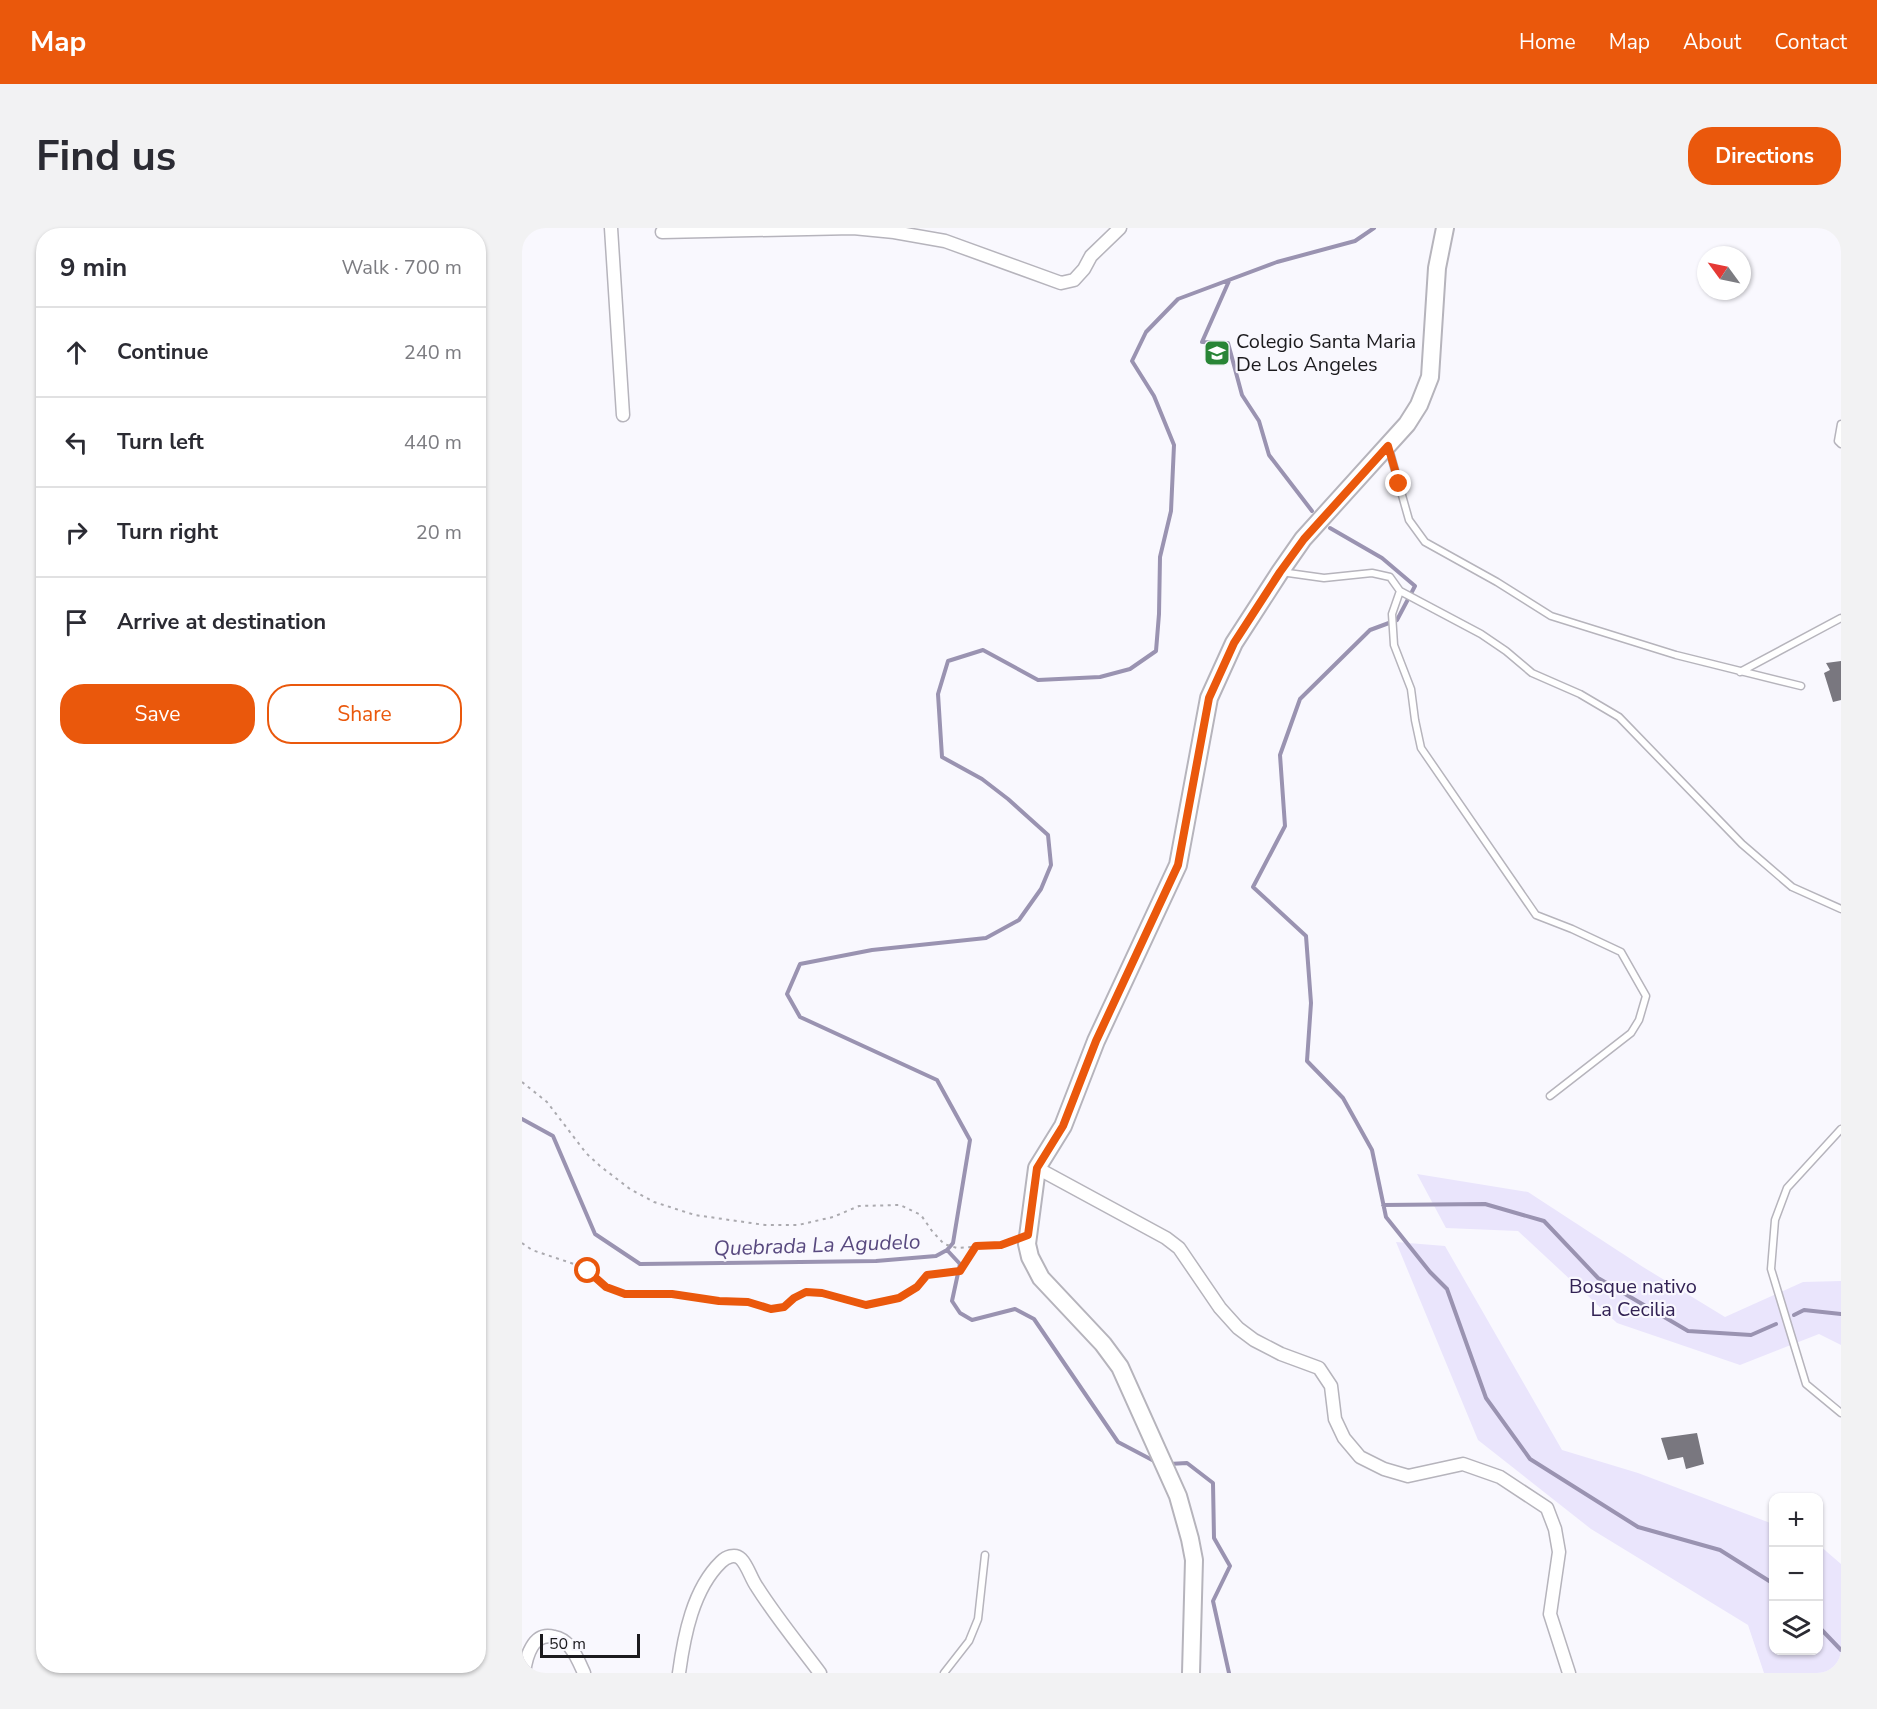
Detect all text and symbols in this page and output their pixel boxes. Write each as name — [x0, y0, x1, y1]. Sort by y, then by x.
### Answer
text: Map — [30, 23, 86, 61]
text: Home — [1519, 28, 1576, 56]
text: Map — [1609, 28, 1650, 56]
text: About — [1683, 28, 1741, 56]
text: Contact — [1774, 28, 1847, 56]
button: Directions — [1688, 127, 1841, 185]
text: Find us — [36, 128, 176, 185]
north arrow — [1697, 246, 1751, 300]
text: 9 min — [60, 250, 127, 285]
text: Walk · 700 m — [342, 254, 462, 281]
place label: Colegio Santa Maria De Los Angeles — [1236, 328, 1416, 378]
icon: ahead — [60, 336, 93, 369]
text: Continue — [117, 337, 208, 367]
school or university icon: Colegio Santa Maria De Los Angeles — [1202, 338, 1232, 368]
text: 240 m — [404, 339, 462, 366]
icon: left — [60, 426, 93, 459]
text: Turn left — [117, 427, 204, 457]
text: 440 m — [404, 429, 462, 456]
route end — [1385, 470, 1411, 496]
icon: right — [60, 516, 93, 549]
text: Turn right — [117, 517, 218, 547]
text: 20 m — [416, 519, 462, 546]
icon: arrive — [60, 606, 93, 639]
text: Arrive at destination — [117, 607, 326, 637]
button: Save — [60, 684, 255, 744]
button: Share — [267, 684, 462, 744]
water label: Quebrada La Agudelo — [713, 1227, 921, 1263]
route start — [574, 1257, 600, 1283]
park label: Bosque nativo La Cecilia — [1569, 1273, 1697, 1323]
map controls — [1769, 1493, 1823, 1655]
button: + — [1769, 1493, 1823, 1547]
button: − — [1769, 1547, 1823, 1601]
button: layers — [1769, 1601, 1823, 1655]
scale bar — [540, 1631, 640, 1658]
text: 50 m — [549, 1633, 586, 1655]

